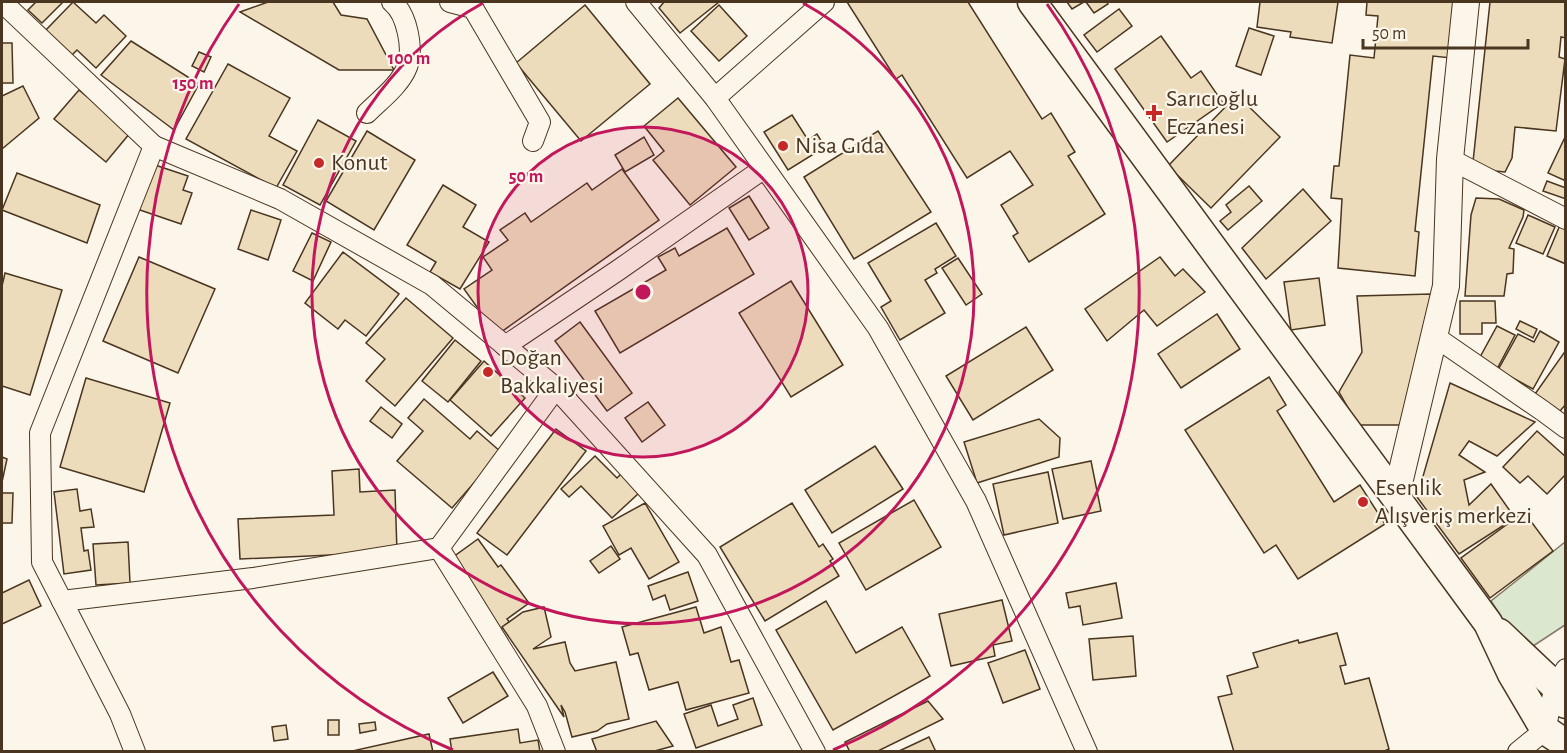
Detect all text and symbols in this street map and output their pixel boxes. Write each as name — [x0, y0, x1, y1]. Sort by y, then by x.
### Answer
scale bar — [1363, 12, 1528, 50]
text: 50 m — [1372, 25, 1406, 43]
text: 100 m — [388, 50, 430, 68]
text: 150 m — [173, 75, 213, 93]
place label: Sarıcıoğlu Eczanesi — [1166, 87, 1258, 139]
marker: Sarıcıoğlu Eczanesi — [1147, 106, 1161, 120]
place label: Nisa Gıda — [795, 134, 885, 158]
marker: Nisa Gıda — [776, 139, 790, 153]
place label: Konut — [331, 151, 388, 175]
marker: Konut — [312, 156, 326, 170]
text: 50 m — [509, 168, 543, 186]
centre of rings — [633, 282, 653, 302]
place label: Doğan Bakkaliyesi — [500, 346, 604, 398]
marker: Doğan Bakkaliyesi — [481, 365, 495, 379]
place label: Esenlik Alışveriş merkezi — [1375, 476, 1532, 528]
marker: Esenlik Alışveriş merkezi — [1356, 495, 1370, 509]

